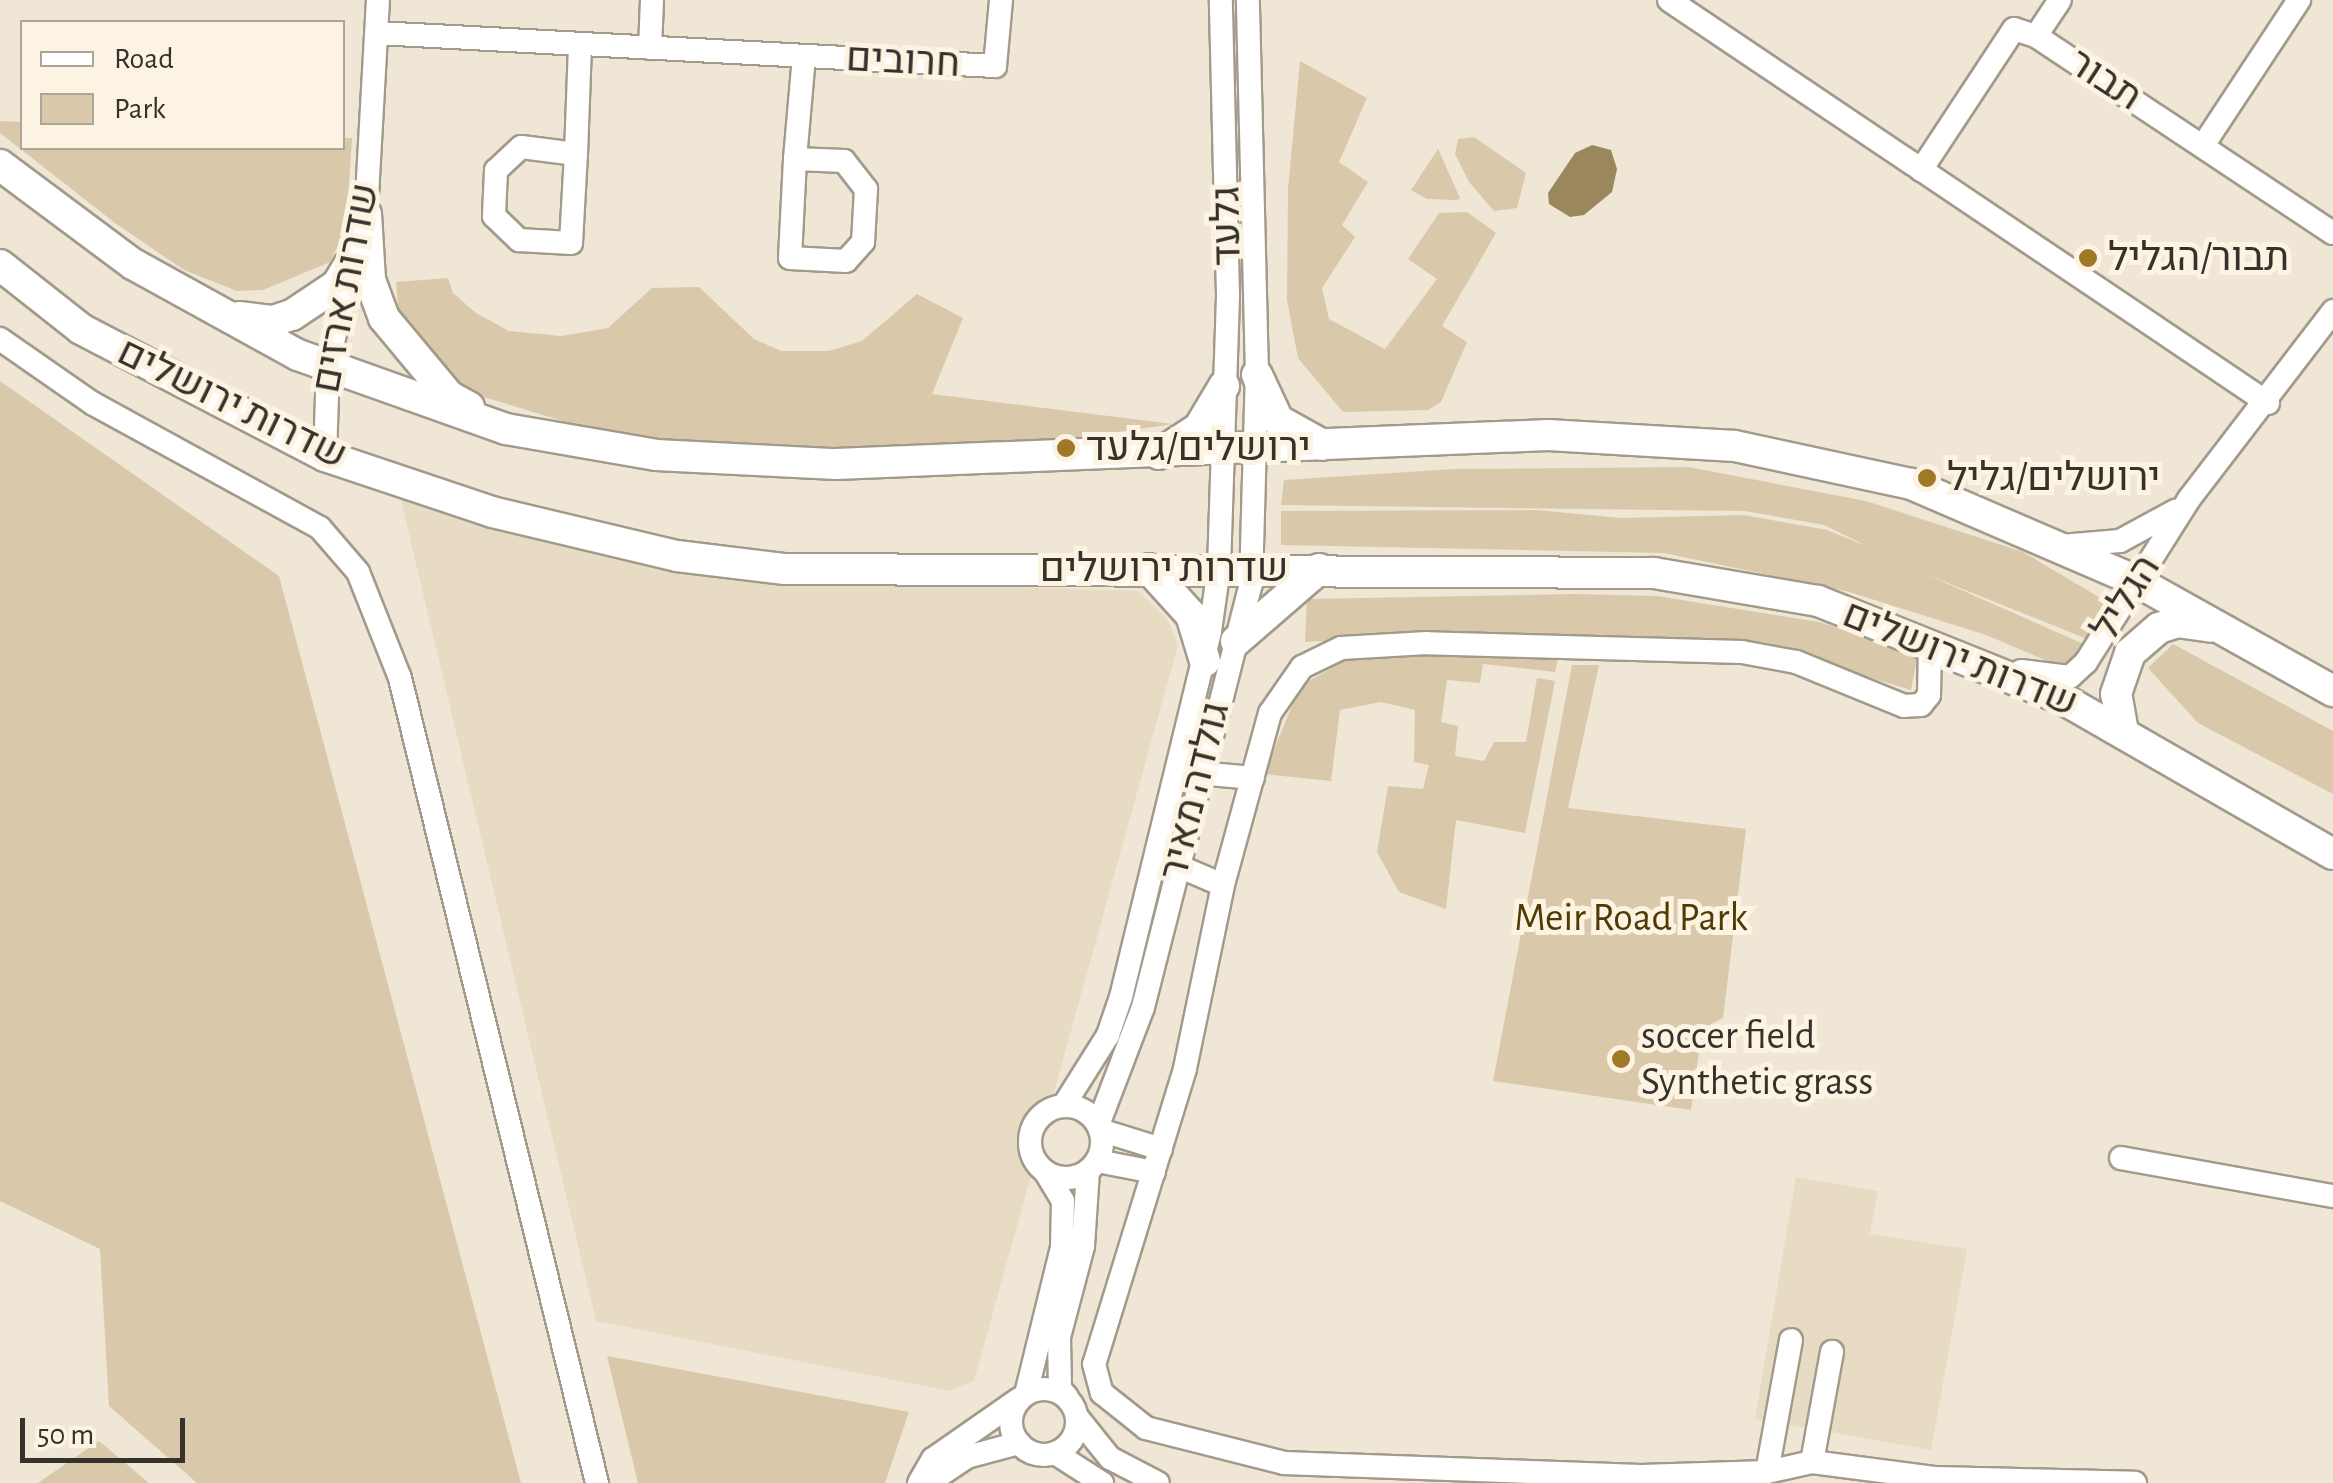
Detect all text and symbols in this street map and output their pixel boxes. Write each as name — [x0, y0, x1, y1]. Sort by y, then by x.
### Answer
legend — [20, 20, 345, 150]
street label: חרובים — [845, 34, 961, 88]
street label: תבור — [2059, 39, 2151, 121]
text: Road — [114, 44, 174, 74]
text: Park — [114, 94, 166, 124]
street label: שדרות ארזים — [302, 179, 390, 397]
street label: גלעד — [1202, 186, 1252, 266]
place label: תבור/הגליל — [2108, 234, 2289, 282]
marker: תבור/הגליל — [2077, 247, 2099, 269]
street label: שדרות ירושלים — [110, 328, 354, 480]
place label: ירושלים/גלעד — [1086, 424, 1311, 472]
marker: ירושלים/גלעד — [1055, 437, 1077, 459]
place label: ירושלים/גליל — [1947, 454, 2160, 502]
marker: ירושלים/גליל — [1916, 467, 1938, 489]
street label: שדרות ירושלים — [1040, 545, 1288, 593]
street label: הגליל — [2081, 546, 2171, 650]
street label: שדרות ירושלים — [1836, 590, 2084, 728]
street label: גולדה מאיר — [1150, 697, 1240, 885]
park label: Meir Road Park — [1514, 894, 1748, 942]
place label: soccer field Synthetic grass — [1641, 1012, 1873, 1106]
marker: soccer field Synthetic grass — [1610, 1048, 1632, 1070]
scale bar — [25, 1398, 190, 1460]
text: 50 m — [37, 1420, 94, 1450]

